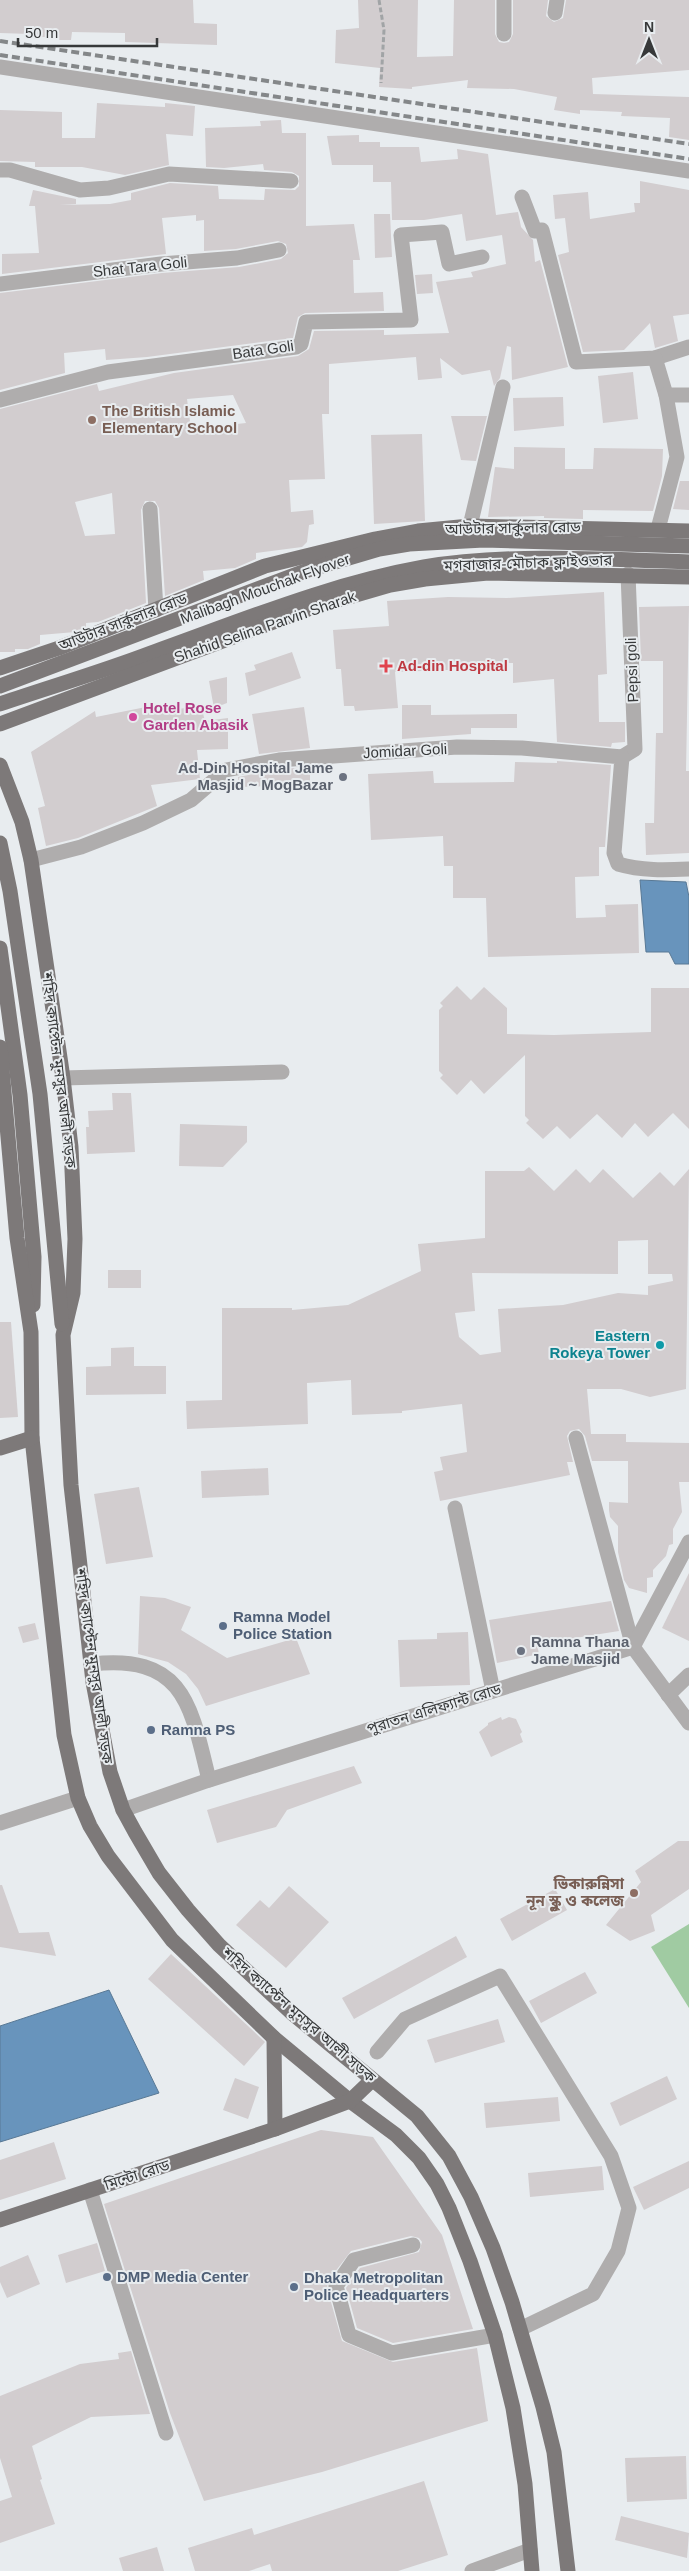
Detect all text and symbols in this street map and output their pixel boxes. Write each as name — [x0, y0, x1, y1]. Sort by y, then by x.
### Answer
scale bar — [18, 15, 156, 47]
north arrow — [624, 15, 674, 65]
text: N — [644, 19, 654, 35]
text: 50 m — [25, 24, 58, 41]
street label: Shat Tara Goli — [92, 253, 188, 280]
street label: Bata Goli — [231, 337, 295, 362]
place label: The British Islamic Elementary School — [102, 402, 237, 436]
marker: The British Islamic Elementary School — [86, 414, 98, 426]
street label: আউটার সার্কুলার রোড — [444, 518, 581, 538]
street label: Malibagh Mouchak Flyover — [178, 550, 352, 627]
street label: মগবাজার-মৌচাক ফ্লাইওভার — [442, 551, 614, 574]
street label: Shahid Selina Parvin Sharak — [172, 587, 358, 666]
street label: আউটার সার্কুলার রোড — [55, 589, 190, 655]
street label: Pepsi goli — [622, 637, 641, 703]
place label: Ad-din Hospital — [397, 657, 508, 674]
marker: Ad-din Hospital — [379, 659, 393, 673]
place label: Hotel Rose Garden Abasik — [143, 699, 249, 733]
marker: Hotel Rose Garden Abasik — [127, 711, 139, 723]
street label: Jomidar Goli — [362, 740, 447, 761]
place label: Ad-Din Hospital Jame Masjid ~ MogBazar — [178, 759, 333, 793]
marker: Ad-Din Hospital Jame Masjid ~ MogBazar — [337, 771, 349, 783]
street label: শহিদ ক্যাপ্টেন মুনসুর আলী সড়ক — [38, 970, 80, 1170]
place label: Eastern Rokeya Tower — [549, 1327, 650, 1361]
marker: Eastern Rokeya Tower — [654, 1339, 666, 1351]
street label: শহিদ ক্যাপ্টেন মুনসুর আলী সড়ক — [71, 1566, 117, 1766]
place label: Ramna Model Police Station — [233, 1608, 332, 1642]
marker: Ramna Model Police Station — [217, 1620, 229, 1632]
place label: Ramna Thana Jame Masjid — [531, 1633, 630, 1667]
marker: Ramna Thana Jame Masjid — [515, 1645, 527, 1657]
street label: পুরাতন এলিফ্যান্ট রোড — [365, 1680, 504, 1738]
place label: Ramna PS — [161, 1721, 235, 1738]
marker: Ramna PS — [145, 1724, 157, 1736]
place label: ভিকারুন্নিসা নূন স্কুল ও কলেজ — [525, 1875, 625, 1912]
marker: ভিকারুন্নিসা নূন স্কুল ও কলেজ — [628, 1887, 640, 1899]
street label: শহিদ ক্যাপ্টেন মুনসুর আলী সড়ক — [218, 1943, 380, 2087]
street label: মিন্টো রোড — [101, 2156, 172, 2193]
place label: DMP Media Center — [117, 2268, 249, 2285]
place label: Dhaka Metropolitan Police Headquarters — [304, 2269, 449, 2303]
marker: DMP Media Center — [101, 2271, 113, 2283]
marker: Dhaka Metropolitan Police Headquarters — [288, 2281, 300, 2293]

